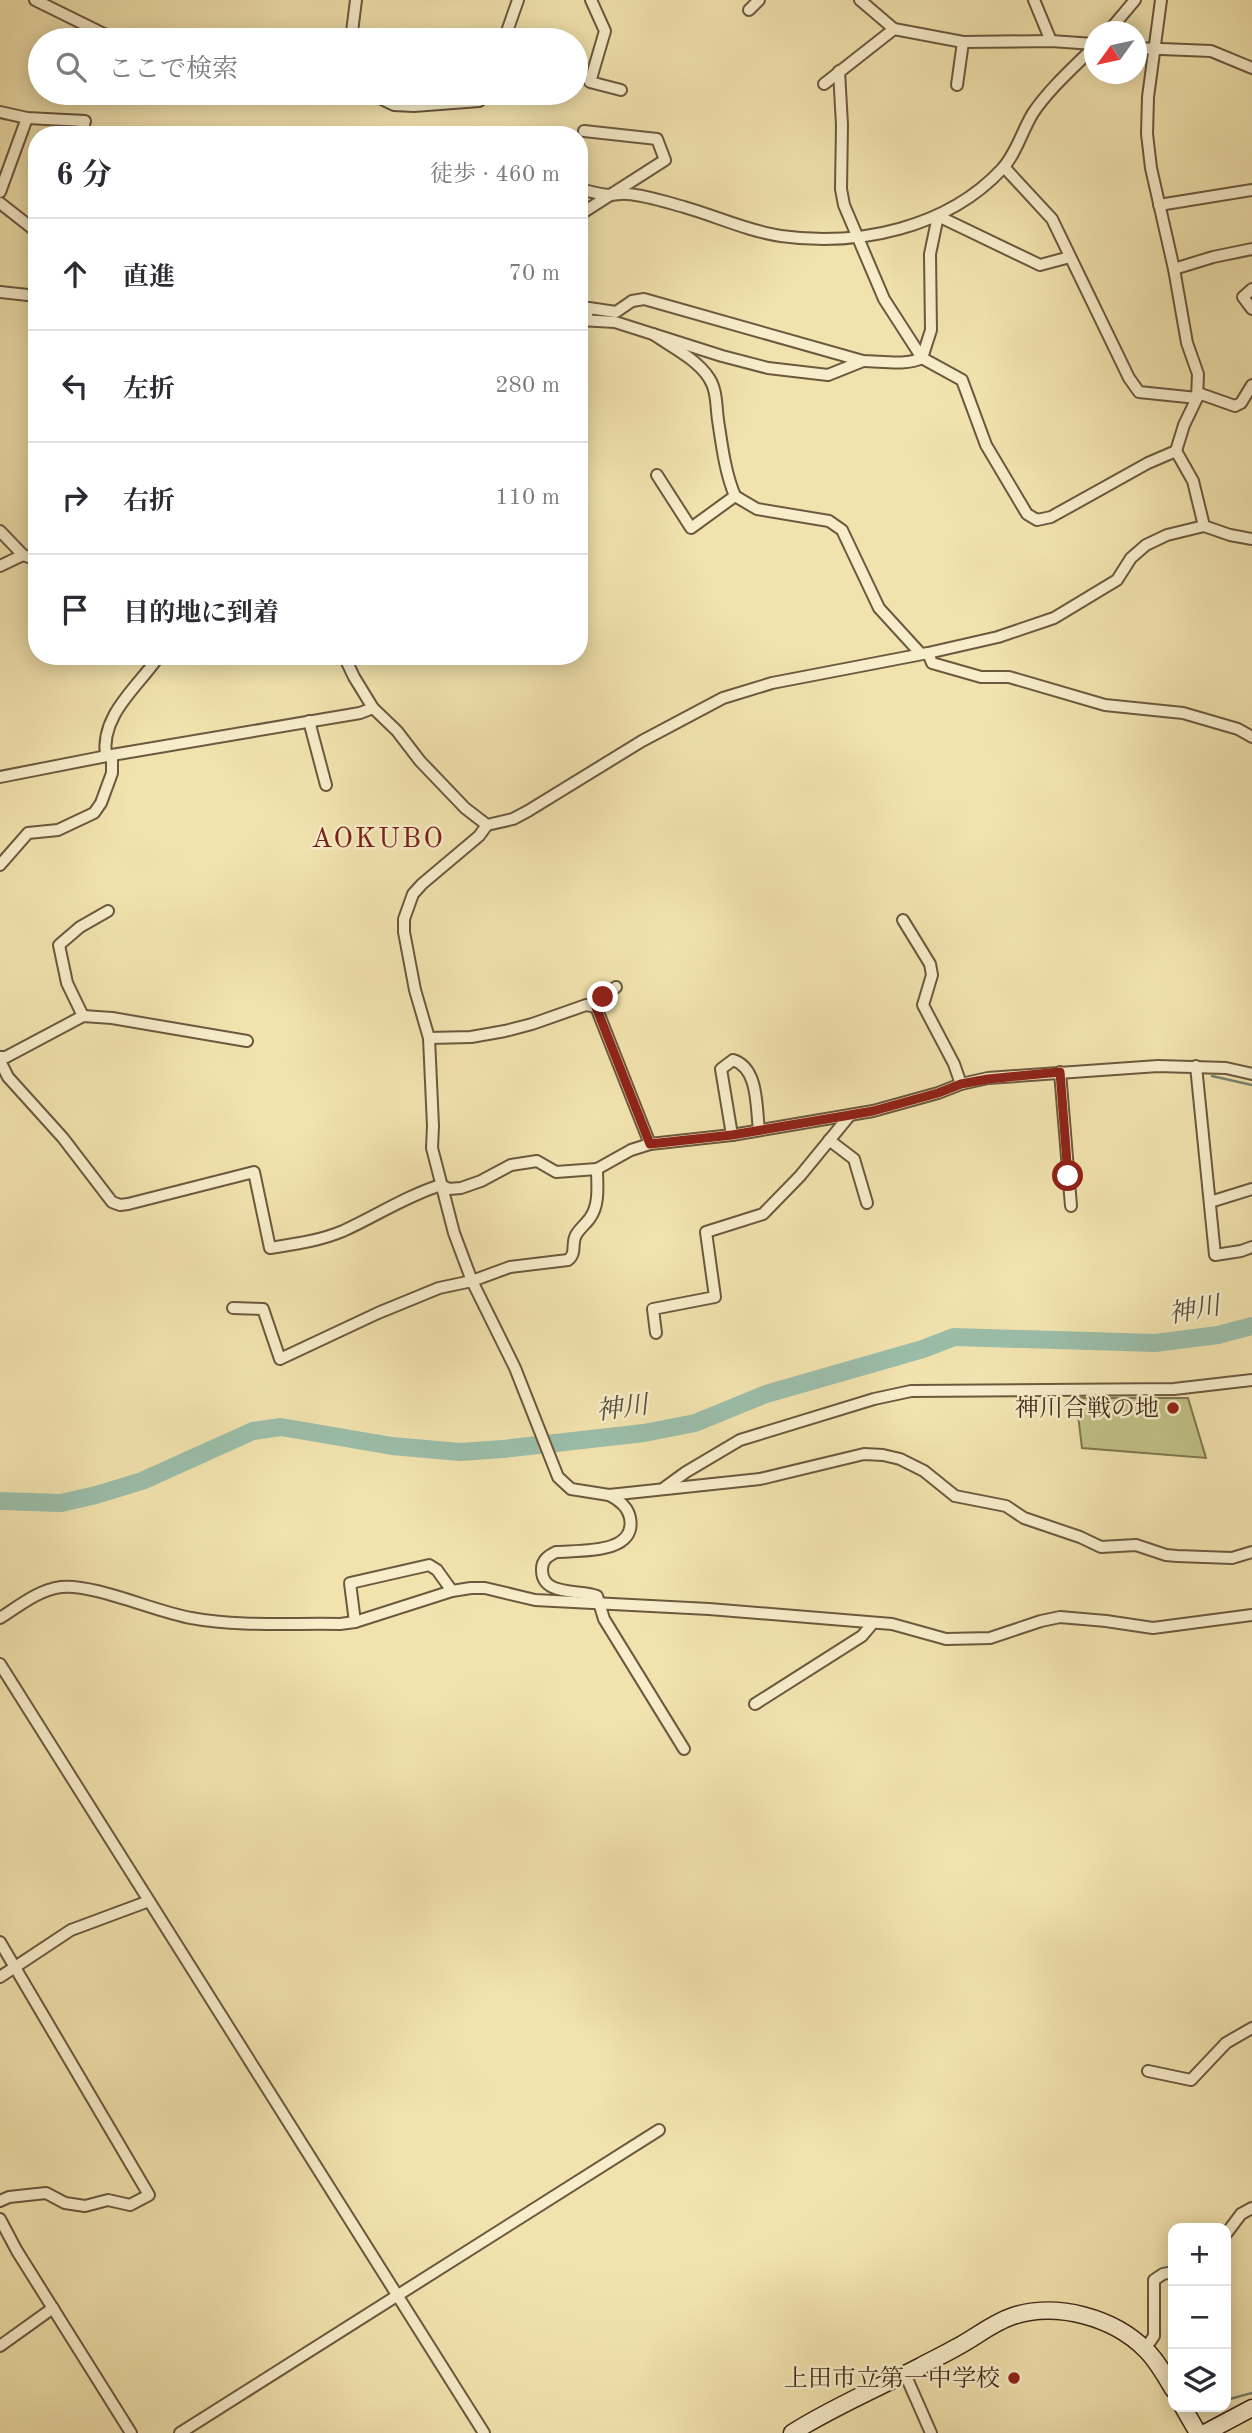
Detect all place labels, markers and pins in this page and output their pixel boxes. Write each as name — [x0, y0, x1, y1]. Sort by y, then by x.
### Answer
place label: 神川合戦の地 — [1015, 1395, 1159, 1422]
marker: 神川合戦の地 — [1165, 1400, 1181, 1416]
place label: 上田市立第一中学校 — [784, 2365, 1000, 2392]
marker: 上田市立第一中学校 — [1006, 2370, 1022, 2386]

